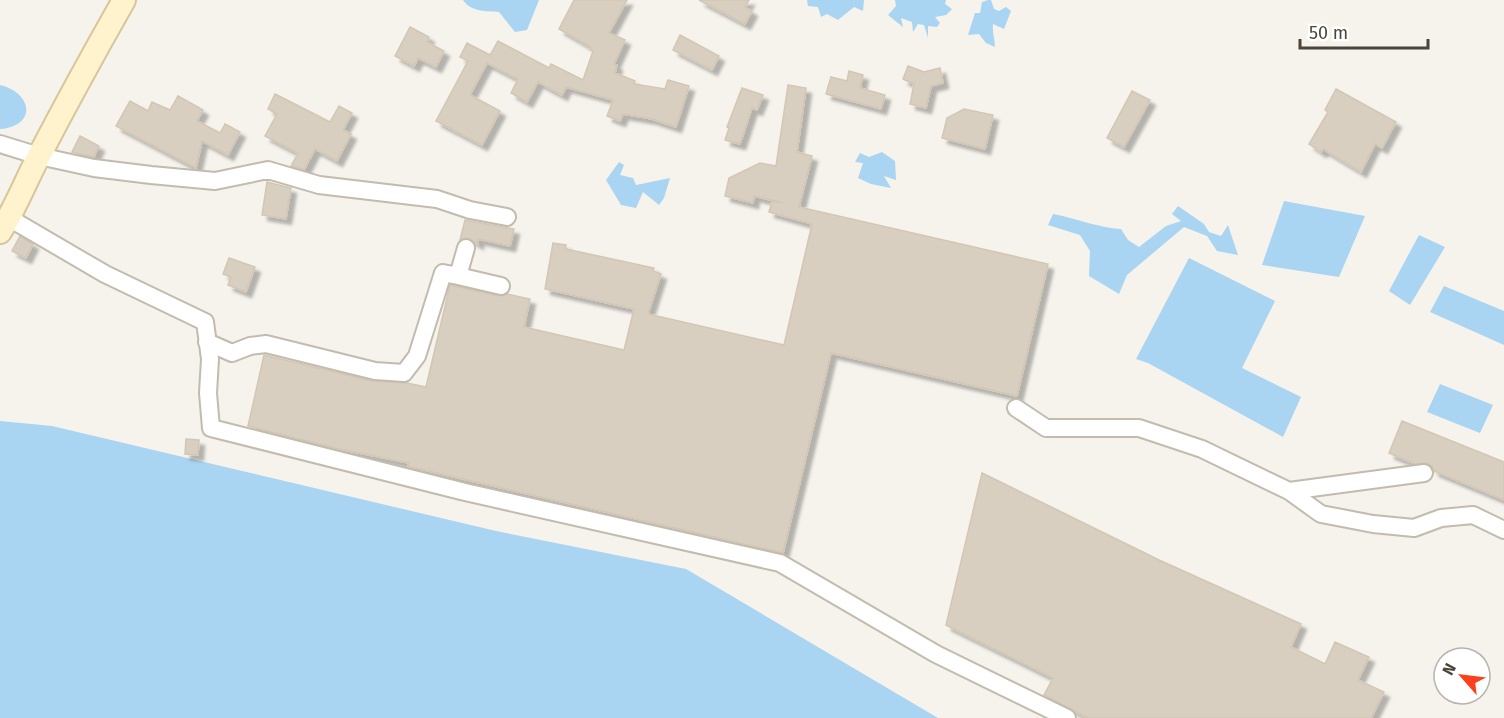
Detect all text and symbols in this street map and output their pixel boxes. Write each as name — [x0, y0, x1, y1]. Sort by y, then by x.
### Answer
scale bar — [1300, 12, 1428, 50]
text: 50 m — [1309, 22, 1348, 44]
north arrow — [1432, 646, 1492, 706]
text: N — [1438, 660, 1460, 678]

